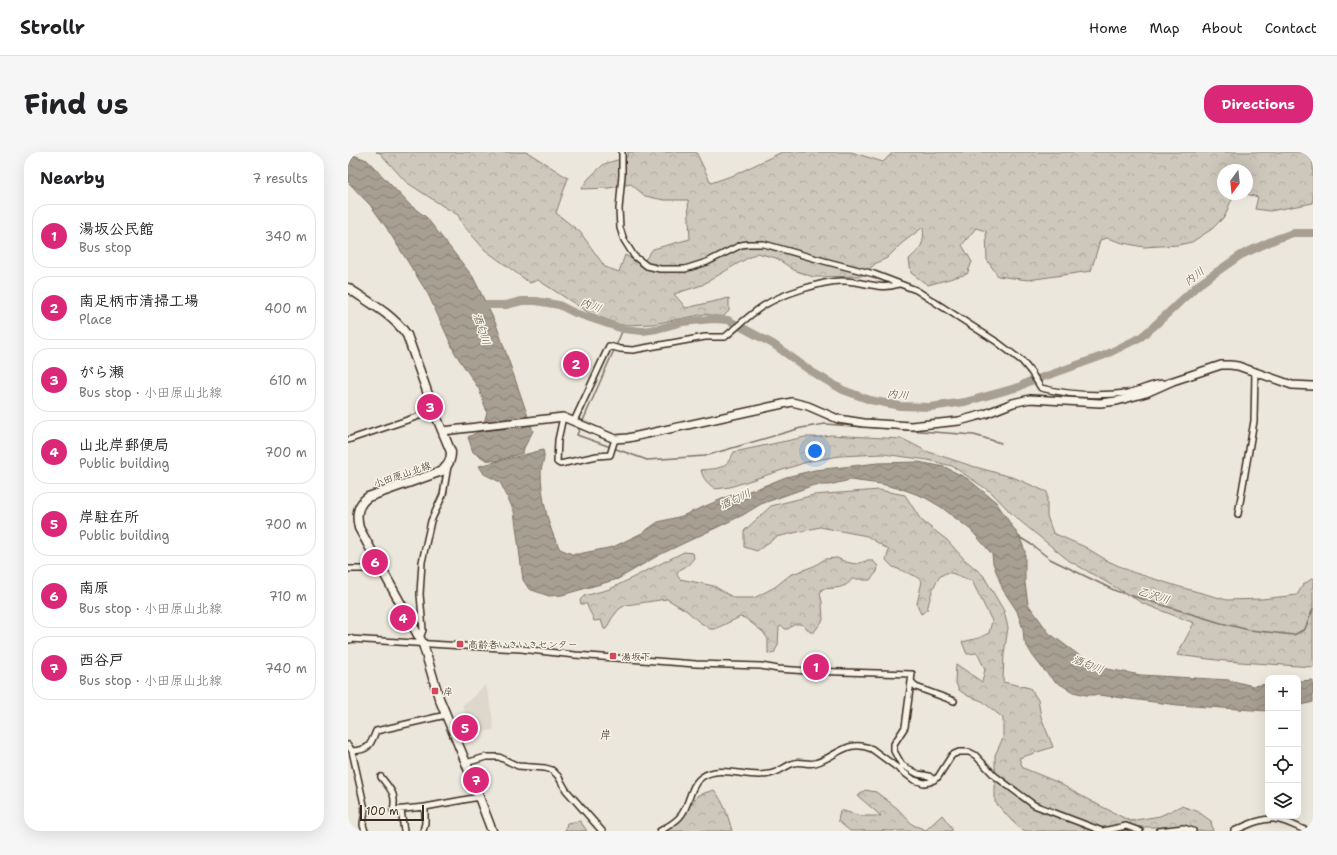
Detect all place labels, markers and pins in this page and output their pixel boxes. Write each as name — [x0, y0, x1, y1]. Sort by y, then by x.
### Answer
pin: 2 — [563, 349, 589, 379]
pin: 3 — [417, 392, 443, 422]
pin: 6 — [362, 547, 388, 577]
pin: 4 — [390, 603, 416, 633]
place label: 高齢者いきいきセンター — [468, 638, 578, 651]
marker: 高齢者いきいきセンター — [455, 639, 465, 649]
place label: 湯坂下 — [621, 650, 651, 663]
marker: 湯坂下 — [608, 651, 618, 661]
pin: 1 — [803, 652, 829, 682]
place label: 岸 — [443, 685, 453, 698]
marker: 岸 — [430, 686, 440, 696]
pin: 5 — [452, 713, 478, 743]
pin: 7 — [463, 765, 489, 795]

